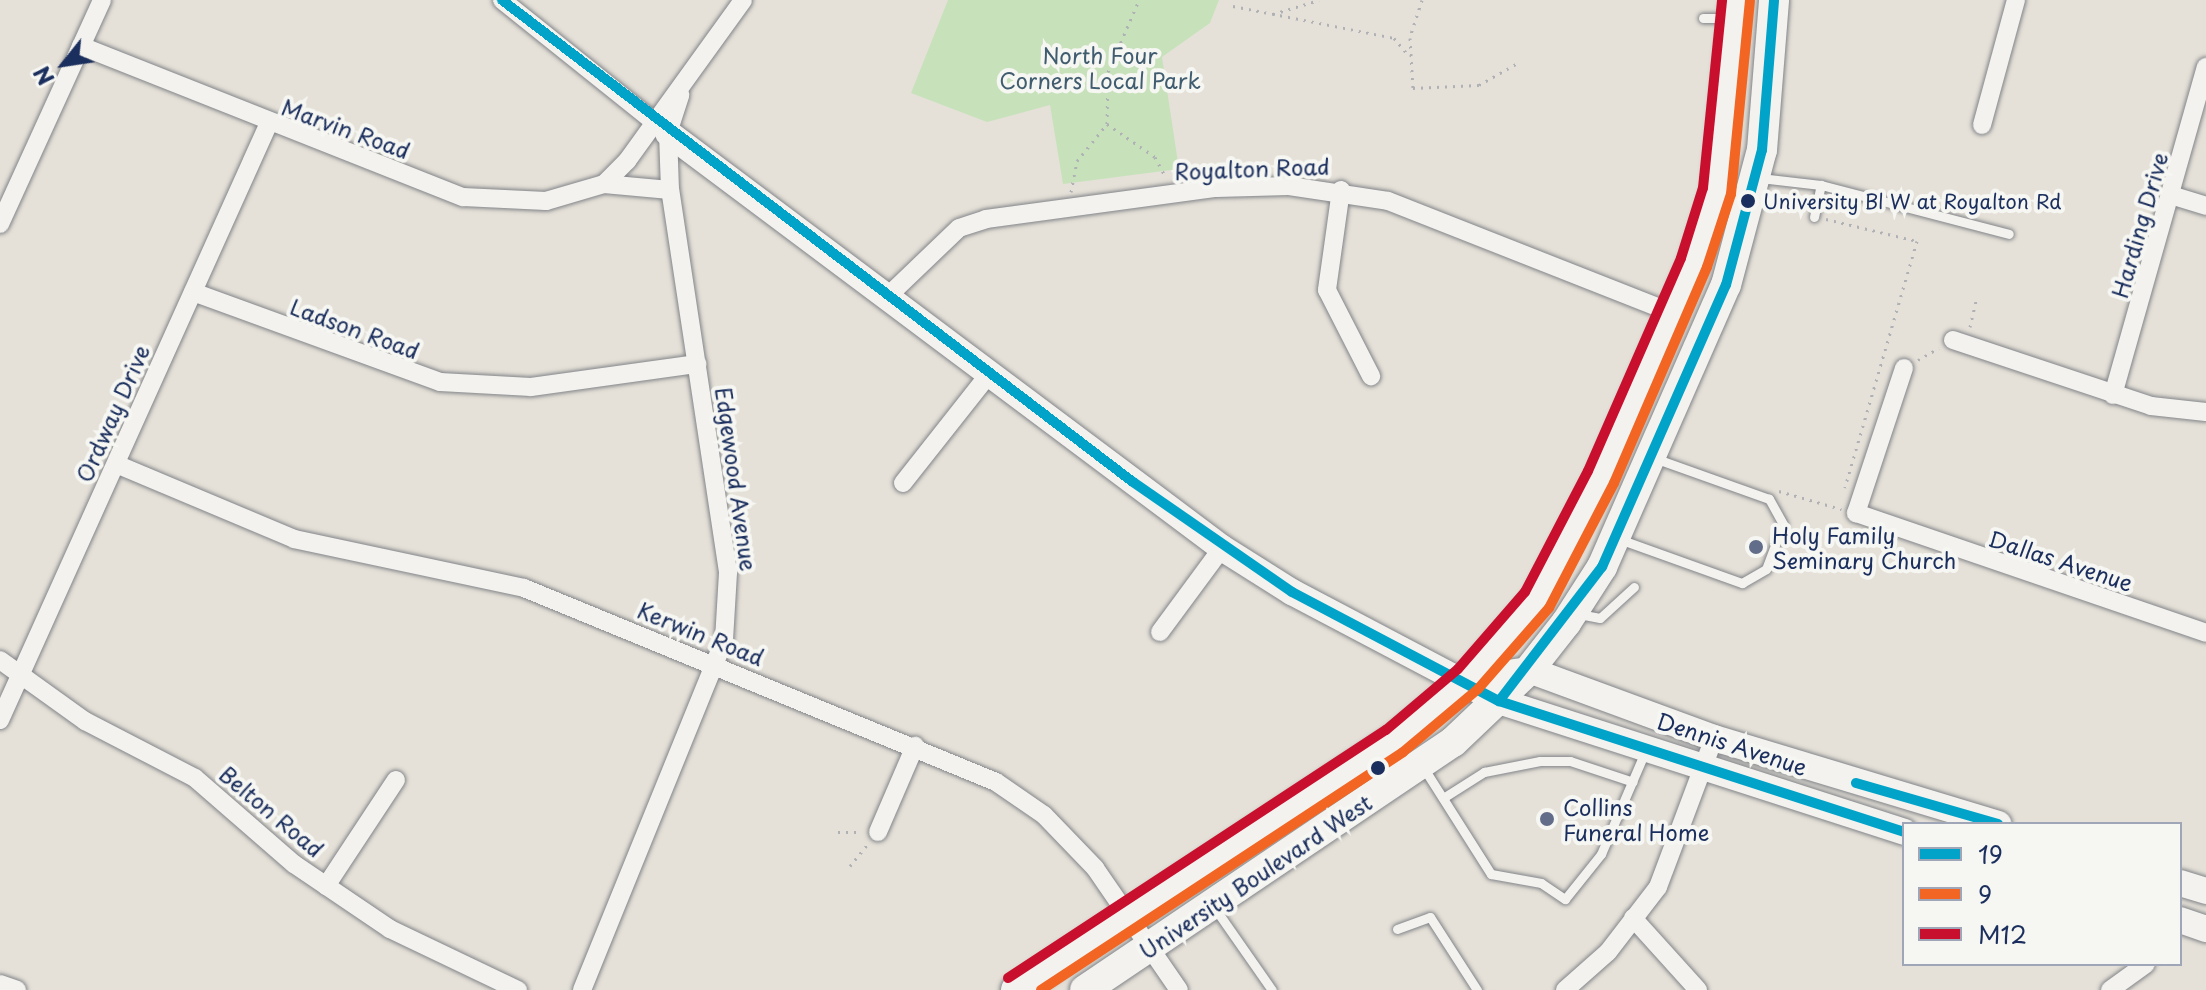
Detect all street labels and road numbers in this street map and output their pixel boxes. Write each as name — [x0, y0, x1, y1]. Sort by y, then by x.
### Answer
street label: Marvin Road — [279, 93, 413, 163]
street label: Harding Drive — [2106, 149, 2172, 301]
street label: Royalton Road — [1175, 152, 1329, 184]
street label: Ladson Road — [287, 293, 423, 363]
street label: Ordway Drive — [70, 340, 154, 486]
street label: Edgewood Avenue — [711, 385, 763, 573]
street label: Dallas Avenue — [1985, 524, 2137, 596]
street label: Kerwin Road — [635, 596, 767, 670]
street label: Dennis Avenue — [1654, 706, 1810, 780]
street label: Belton Road — [215, 760, 329, 862]
street label: University Boulevard West — [1133, 788, 1377, 964]

